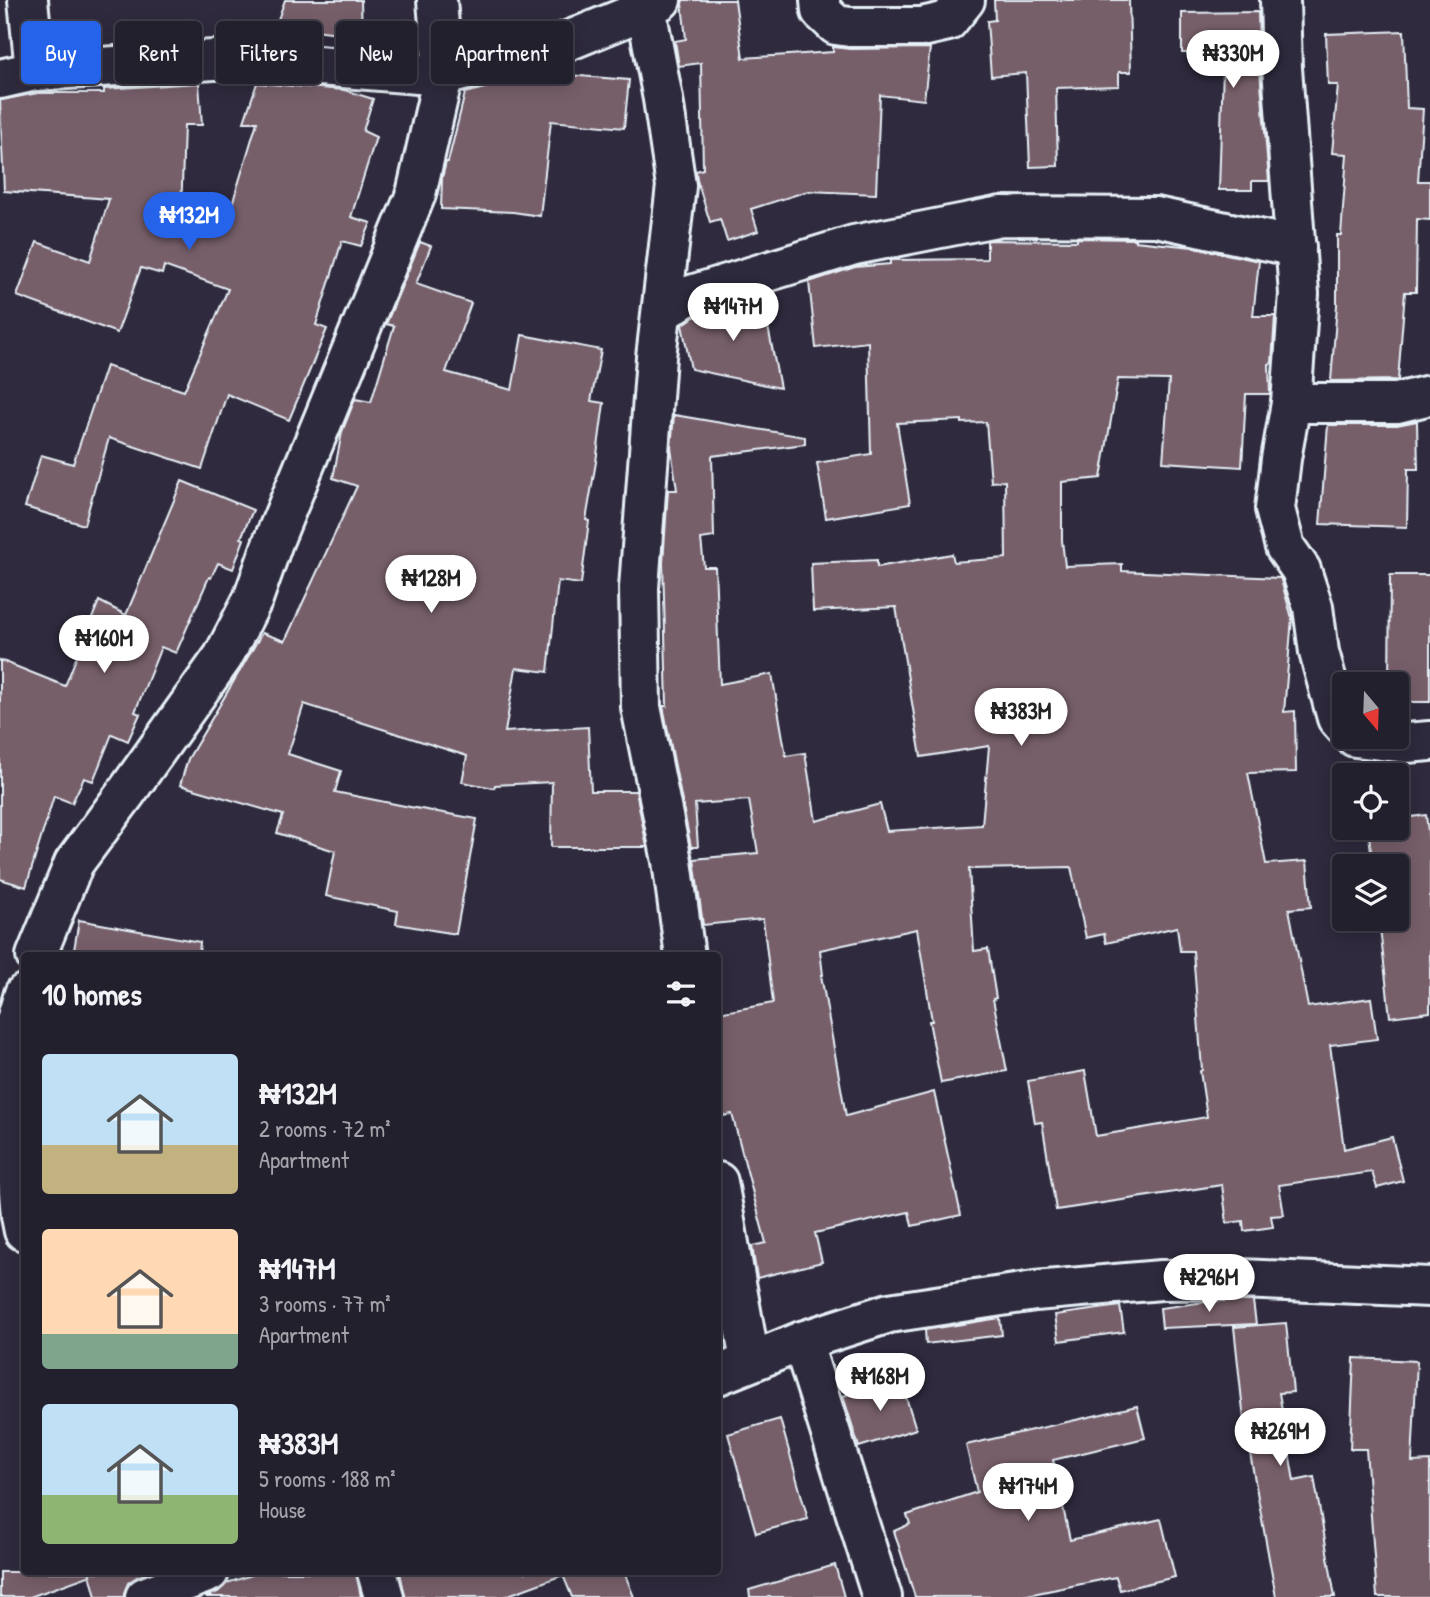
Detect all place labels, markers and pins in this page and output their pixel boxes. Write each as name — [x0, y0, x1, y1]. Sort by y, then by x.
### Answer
pin: ₦330M — [1184, 31, 1282, 90]
pin: ₦132M — [140, 192, 238, 252]
pin: ₦147M — [684, 284, 782, 343]
pin: ₦128M — [382, 556, 480, 615]
pin: ₦160M — [55, 616, 153, 675]
pin: ₦383M — [972, 688, 1070, 748]
pin: ₦296M — [1160, 1254, 1258, 1314]
pin: ₦168M — [831, 1354, 929, 1413]
pin: ₦269M — [1231, 1408, 1329, 1468]
pin: ₦174M — [979, 1464, 1077, 1523]

